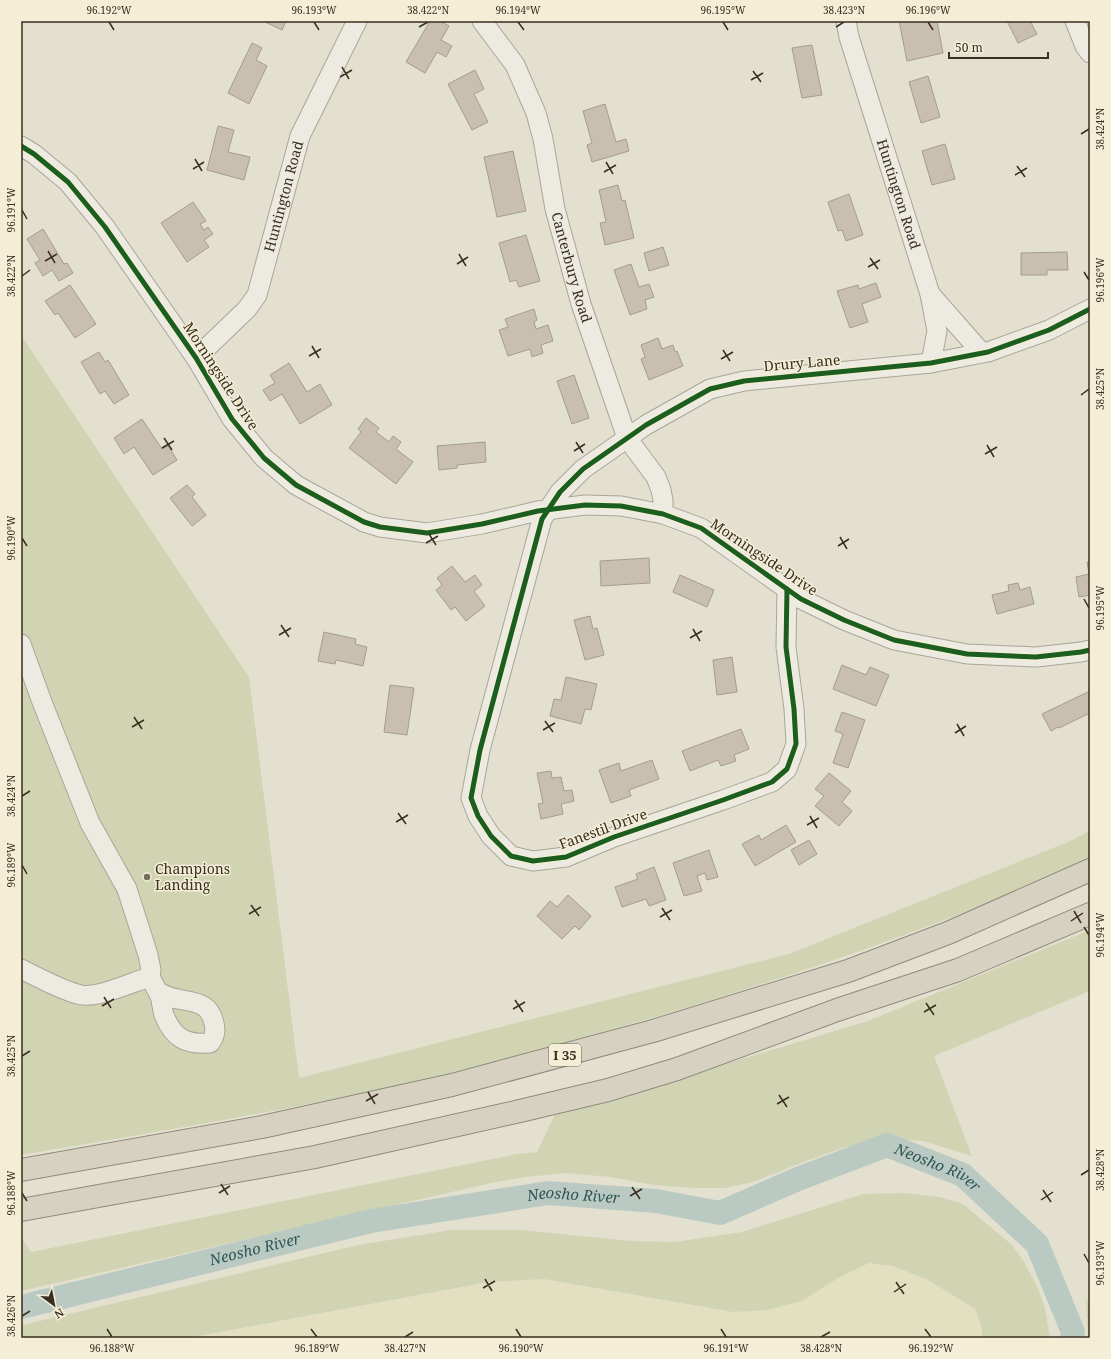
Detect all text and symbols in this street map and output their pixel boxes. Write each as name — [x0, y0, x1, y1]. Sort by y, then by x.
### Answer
text: 96.192°W — [87, 3, 132, 17]
text: 96.193°W — [292, 3, 337, 17]
text: 38.422°N — [407, 3, 449, 17]
text: 96.194°W — [496, 3, 541, 17]
text: 96.195°W — [701, 3, 746, 17]
text: 38.423°N — [823, 3, 865, 17]
text: 96.196°W — [906, 3, 951, 17]
scale bar — [949, 34, 1048, 60]
text: 50 m — [955, 39, 983, 56]
text: 38.424°N — [1093, 108, 1107, 150]
street label: Huntington Road — [873, 137, 925, 252]
street label: Huntington Road — [259, 138, 307, 254]
text: 96.191°W — [4, 187, 18, 232]
street label: Canterbury Road — [547, 210, 597, 325]
text: 38.422°N — [4, 255, 18, 297]
text: 96.196°W — [1093, 257, 1107, 302]
street label: Morningside Drive — [179, 318, 263, 433]
street label: Drury Lane — [763, 350, 841, 375]
text: 38.425°N — [1093, 368, 1107, 410]
street label: Morningside Drive — [707, 514, 822, 599]
text: 96.190°W — [4, 515, 18, 560]
text: 96.195°W — [1093, 585, 1107, 630]
text: 38.424°N — [4, 775, 18, 817]
street label: Fanestil Drive — [556, 804, 650, 853]
text: 96.189°W — [4, 842, 18, 887]
place label: Champions Landing — [155, 859, 230, 894]
marker: Champions Landing — [142, 872, 152, 882]
text: 96.194°W — [1093, 912, 1107, 957]
text: 38.425°N — [4, 1035, 18, 1077]
road number: I 35 — [549, 1044, 581, 1066]
water label: Neosho River — [891, 1138, 986, 1196]
text: 38.428°N — [1093, 1149, 1107, 1191]
text: 96.188°W — [4, 1170, 18, 1215]
water label: Neosho River — [524, 1182, 621, 1207]
water label: Neosho River — [206, 1227, 303, 1270]
text: 96.193°W — [1093, 1240, 1107, 1285]
north arrow — [34, 1285, 74, 1325]
text: 38.426°N — [4, 1295, 18, 1337]
text: N — [52, 1305, 67, 1323]
text: 96.188°W — [90, 1341, 135, 1355]
text: 96.189°W — [295, 1341, 340, 1355]
text: 38.427°N — [384, 1341, 426, 1355]
text: 96.190°W — [499, 1341, 544, 1355]
text: 96.191°W — [704, 1341, 749, 1355]
text: 38.428°N — [800, 1341, 842, 1355]
text: 96.192°W — [909, 1341, 954, 1355]

